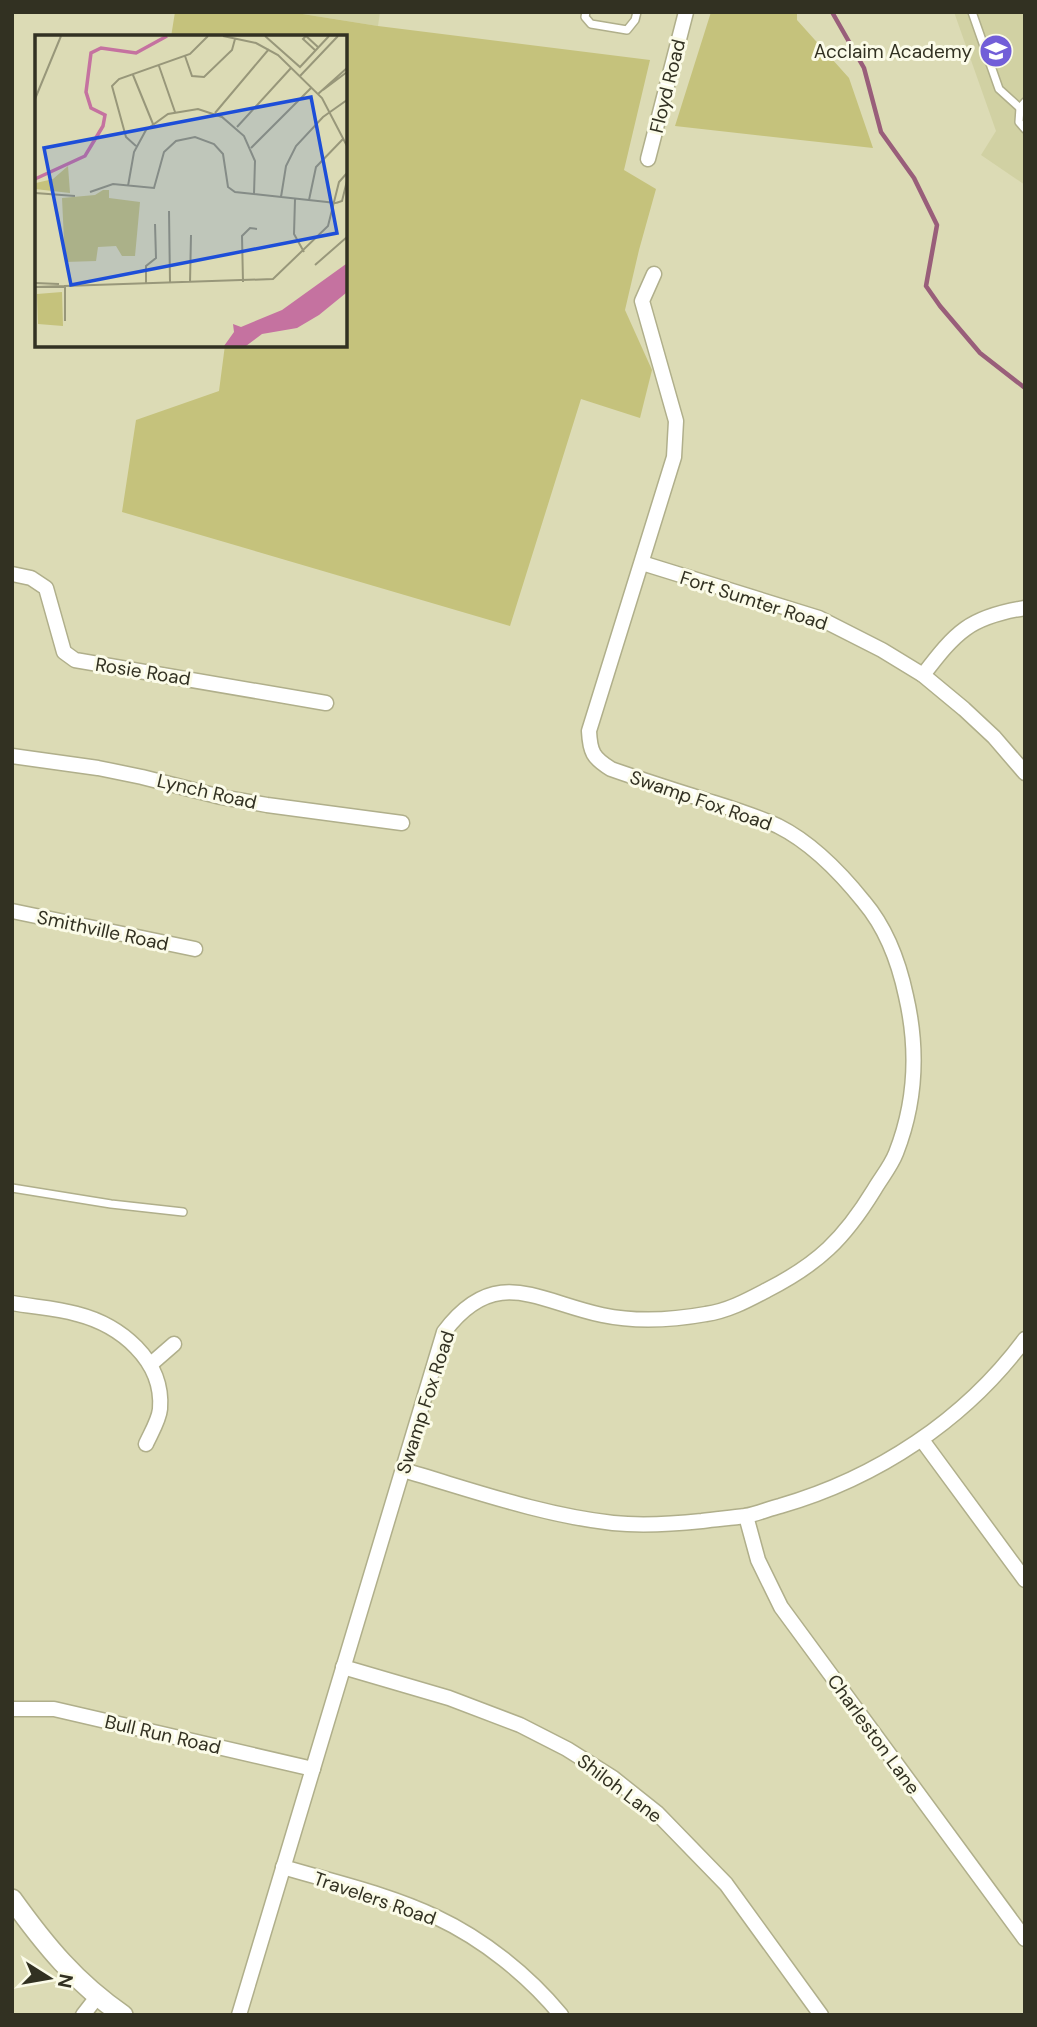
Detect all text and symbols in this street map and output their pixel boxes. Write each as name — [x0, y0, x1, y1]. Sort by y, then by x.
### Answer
school or university icon: Acclaim Academy — [977, 32, 1015, 70]
inset map — [35, 35, 346, 346]
street label: Floyd Road — [644, 37, 691, 136]
place label: Acclaim Academy — [814, 39, 972, 64]
street label: Fort Sumter Road — [677, 565, 831, 636]
street label: Rosie Road — [93, 652, 192, 691]
street label: Swamp Fox Road — [626, 764, 775, 837]
street label: Lynch Road — [155, 768, 259, 815]
street label: Smithville Road — [35, 904, 171, 957]
street label: Swamp Fox Road — [391, 1328, 460, 1477]
street label: Charleston Lane — [822, 1669, 926, 1799]
street label: Bull Run Road — [102, 1709, 223, 1760]
street label: Shiloh Lane — [572, 1748, 667, 1828]
street label: Travelers Road — [310, 1866, 439, 1931]
north arrow — [14, 1943, 84, 2013]
text: N — [52, 1972, 79, 1990]

